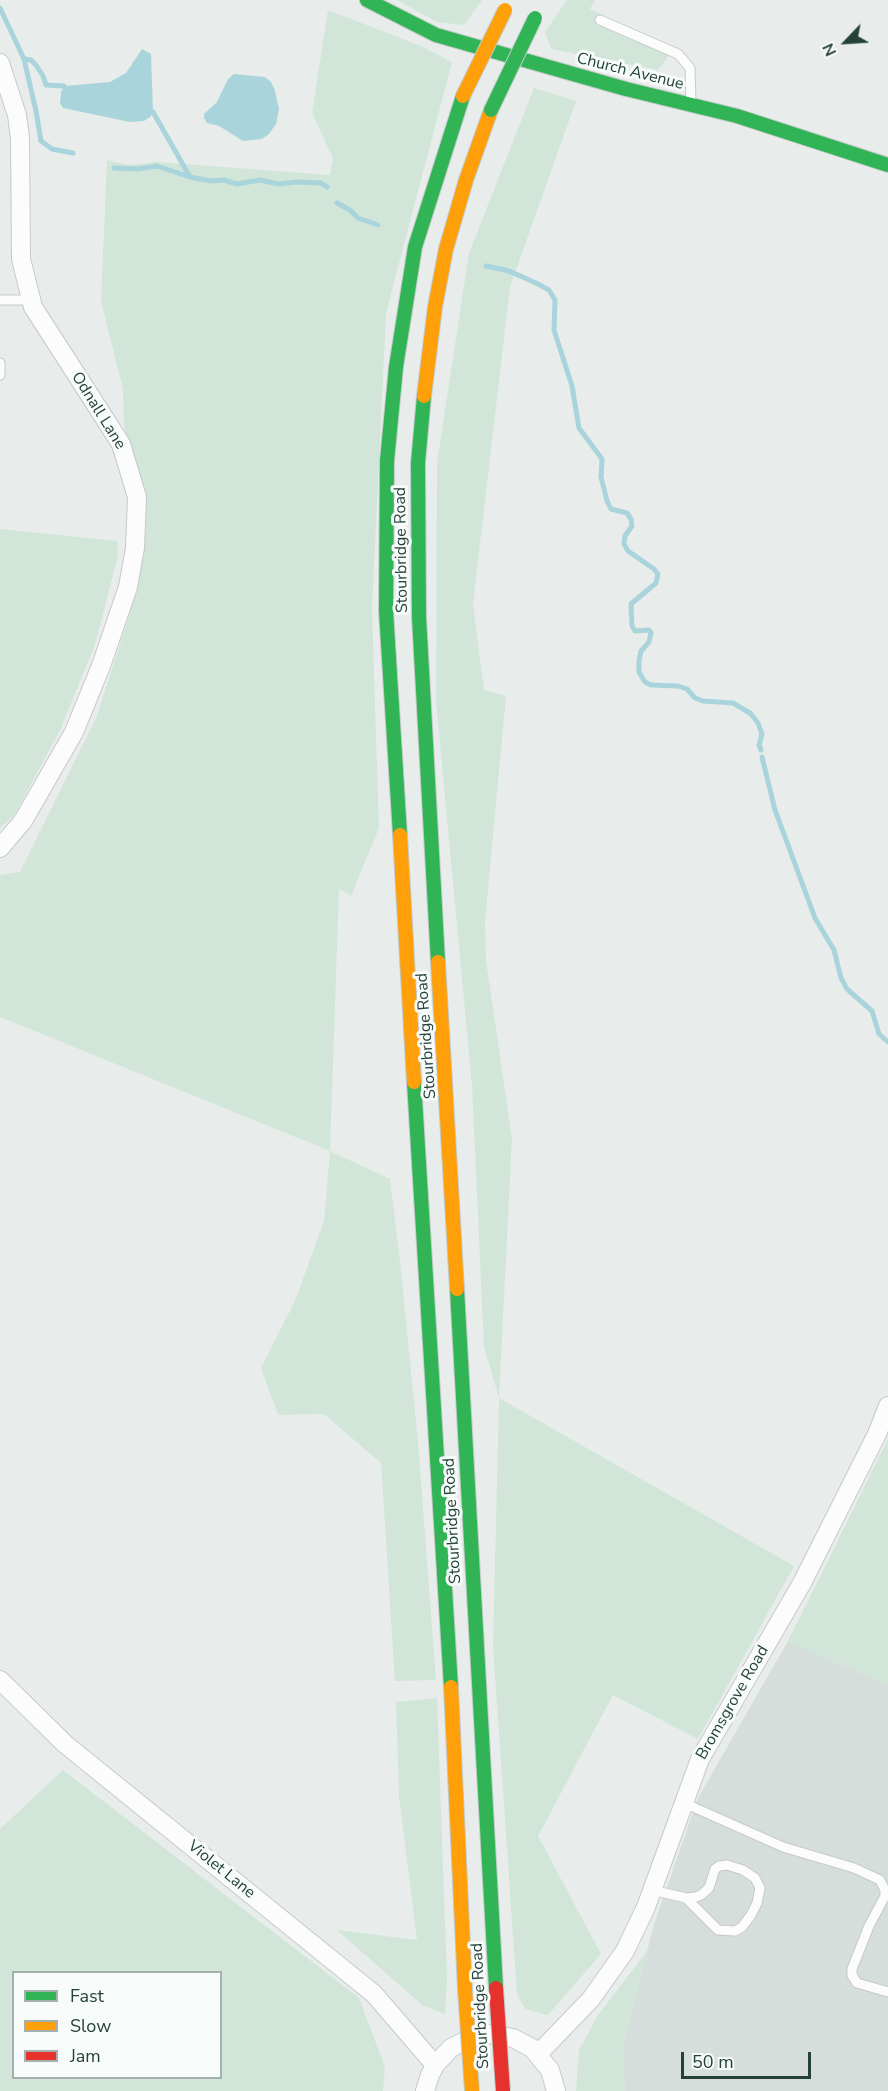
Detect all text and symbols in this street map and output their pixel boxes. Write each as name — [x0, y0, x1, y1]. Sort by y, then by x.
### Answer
north arrow — [816, 12, 876, 72]
text: N — [817, 40, 842, 60]
street label: Church Avenue — [575, 49, 685, 95]
street label: Odnall Lane — [67, 369, 129, 453]
street label: Stourbridge Road — [391, 487, 413, 613]
street label: Stourbridge Road — [413, 972, 441, 1100]
street label: Stourbridge Road — [440, 1457, 466, 1585]
street label: Bromsgrove Road — [693, 1643, 773, 1763]
street label: Violet Lane — [183, 1837, 259, 1903]
street label: Stourbridge Road — [468, 1942, 494, 2070]
legend — [12, 1971, 222, 2079]
text: Fast — [70, 1984, 104, 2008]
text: Slow — [70, 2014, 111, 2038]
scale bar — [684, 2040, 814, 2078]
text: Jam — [70, 2044, 101, 2068]
text: 50 m — [692, 2050, 734, 2074]

